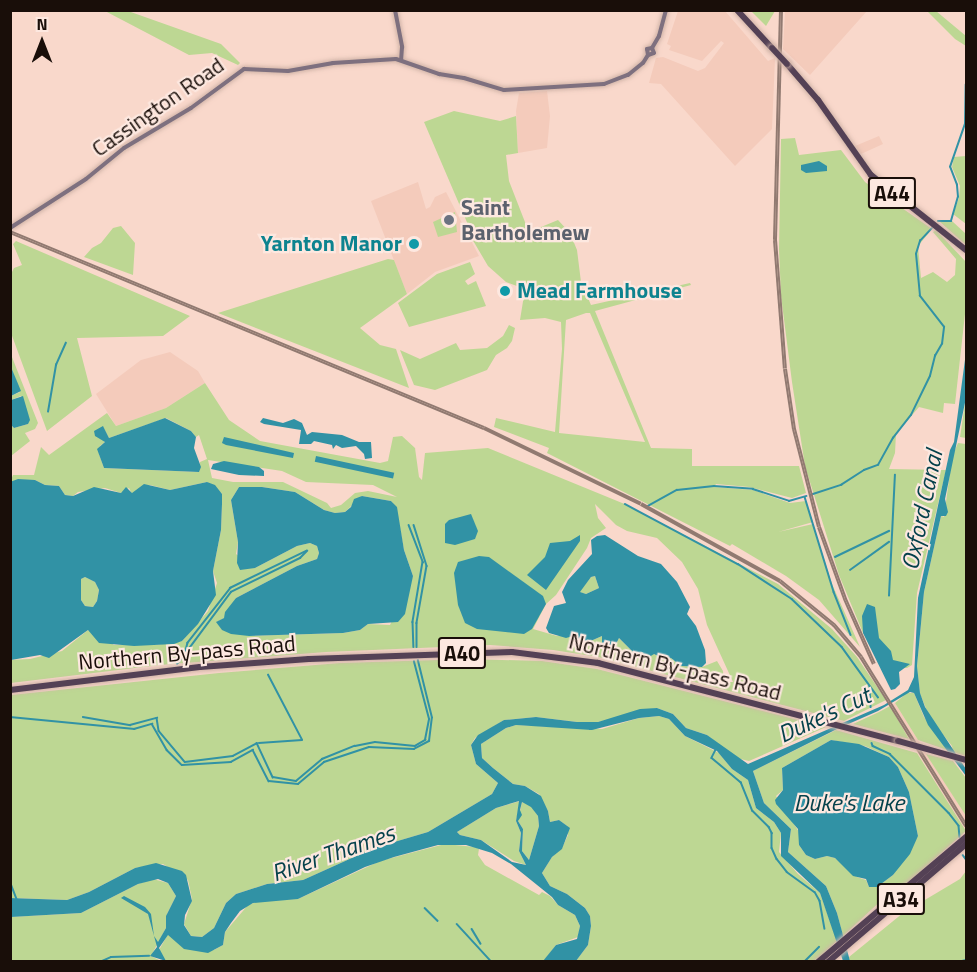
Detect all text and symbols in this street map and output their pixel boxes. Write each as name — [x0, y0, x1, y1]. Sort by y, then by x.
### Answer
north arrow — [12, 12, 72, 72]
text: N — [36, 12, 48, 36]
street label: Cassington Road — [87, 52, 229, 162]
road number: A44 — [866, 175, 918, 211]
place label: Saint Bartholemew — [461, 194, 590, 246]
marker: Saint Bartholemew — [442, 213, 456, 227]
place label: Yarnton Manor — [261, 231, 402, 257]
marker: Yarnton Manor — [407, 237, 421, 251]
place label: Mead Farmhouse — [517, 278, 682, 304]
marker: Mead Farmhouse — [498, 284, 512, 298]
water label: Oxford Canal — [895, 448, 949, 572]
street label: Northern By-pass Road — [566, 628, 784, 706]
street label: Northern By-pass Road — [77, 630, 297, 676]
road number: A40 — [436, 635, 488, 671]
water label: Duke's Cut — [773, 681, 875, 749]
water label: Duke's Lake — [794, 789, 904, 817]
water label: River Thames — [268, 819, 398, 887]
road number: A34 — [876, 881, 926, 917]

